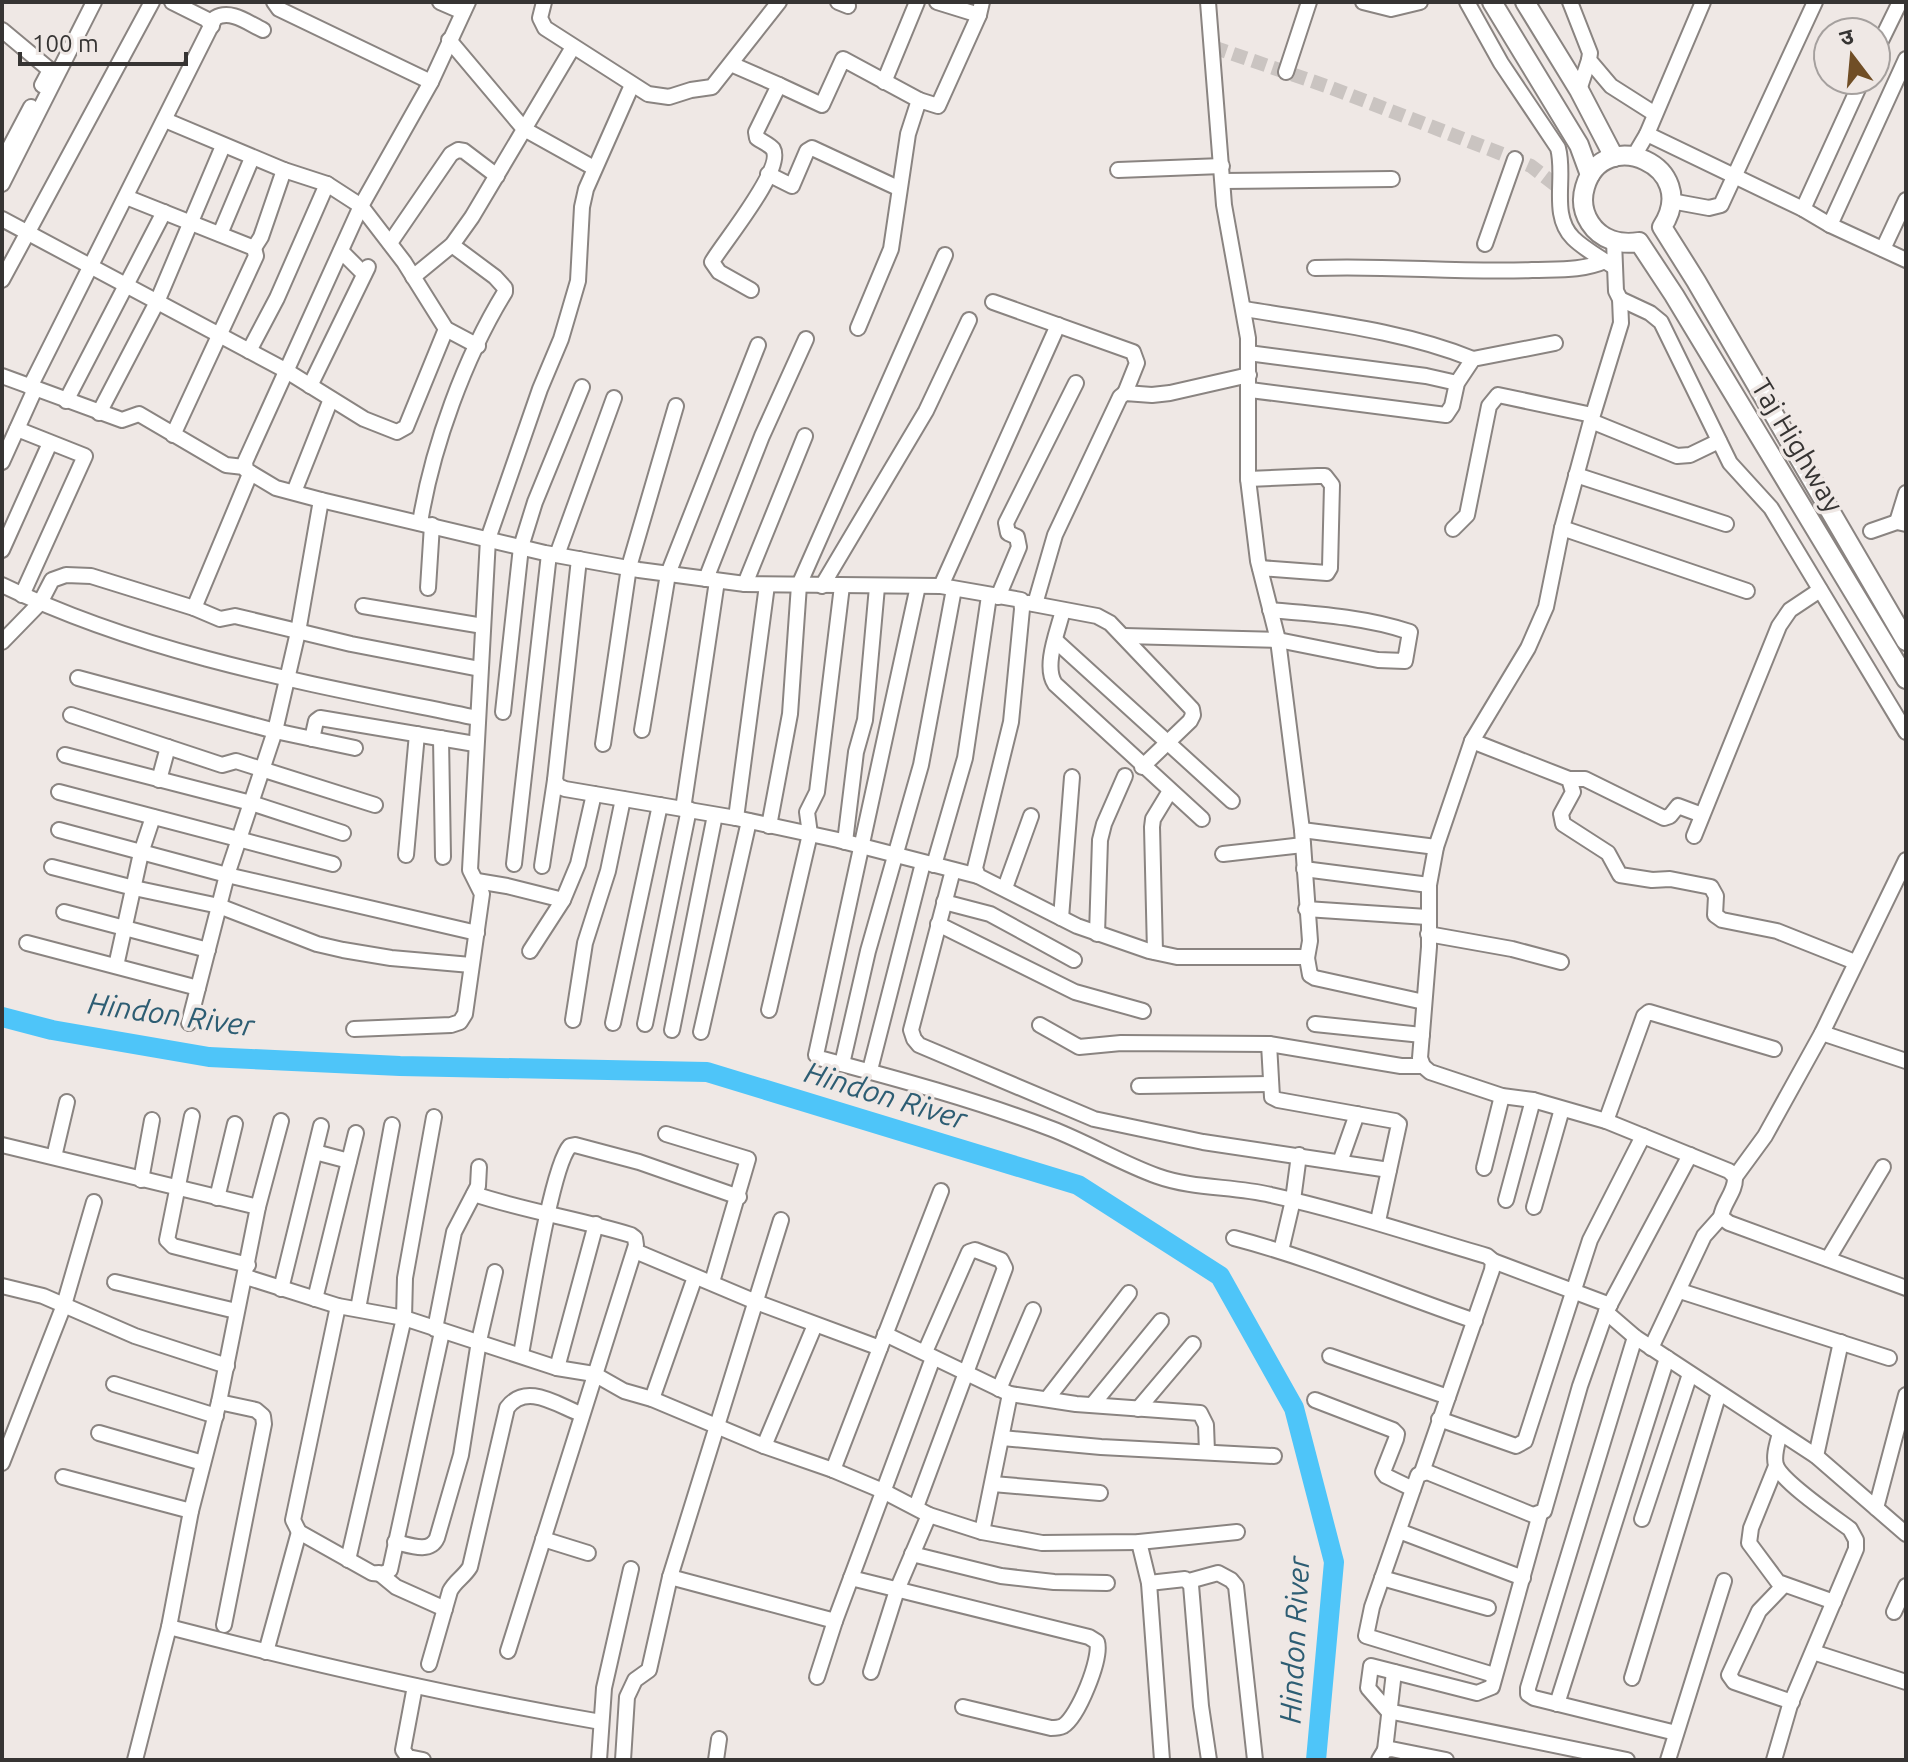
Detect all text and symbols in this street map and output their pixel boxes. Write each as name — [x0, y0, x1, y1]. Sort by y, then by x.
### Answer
scale bar — [20, 16, 186, 66]
north arrow — [1812, 16, 1892, 96]
text: उ — [1837, 22, 1857, 50]
text: 100 m — [32, 30, 99, 57]
street label: Taj Highway — [1746, 373, 1850, 517]
water label: Hindon River — [86, 985, 258, 1043]
water label: Hindon River — [801, 1054, 973, 1136]
water label: Hindon River — [1273, 1554, 1315, 1725]

